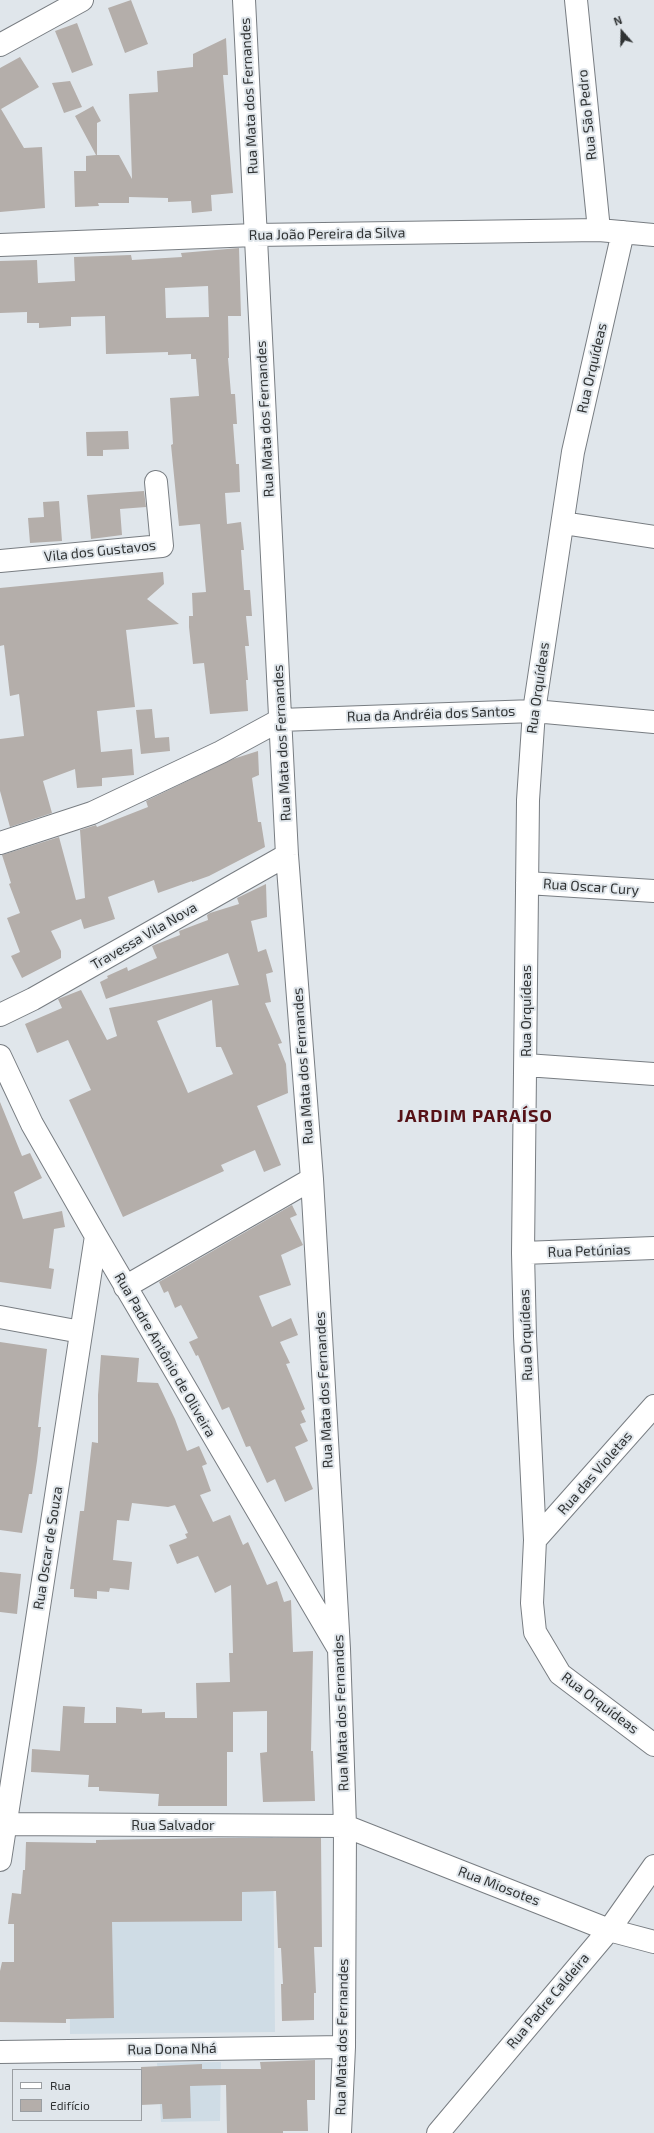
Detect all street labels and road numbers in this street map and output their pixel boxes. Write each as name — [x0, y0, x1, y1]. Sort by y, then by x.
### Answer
street label: Rua Mata dos Fernandes — [237, 17, 261, 175]
street label: Rua São Pedro — [574, 69, 600, 161]
street label: Rua João Pereira da Silva — [249, 224, 405, 244]
street label: Rua Orquídeas — [573, 321, 611, 415]
street label: Rua Mata dos Fernandes — [253, 340, 277, 498]
street label: Vila dos Gustavos — [43, 537, 157, 565]
street label: Rua Orquídeas — [523, 641, 553, 735]
street label: Rua Mata dos Fernandes — [270, 664, 294, 822]
street label: Rua da Andréia dos Santos — [346, 703, 516, 725]
street label: Rua Oscar Cury — [542, 875, 640, 899]
street label: Travessa Vila Nova — [88, 899, 200, 973]
street label: Rua Orquídeas — [518, 965, 534, 1057]
street label: Rua Mata dos Fernandes — [289, 987, 317, 1145]
street label: Rua Petúnias — [547, 1241, 631, 1261]
street label: Rua Padre Antônio de Oliveira — [111, 1270, 219, 1440]
street label: Rua Orquídeas — [516, 1289, 536, 1381]
street label: Rua Mata dos Fernandes — [312, 1311, 336, 1469]
street label: Rua das Violetas — [554, 1428, 636, 1518]
street label: Rua Oscar de Souza — [30, 1485, 66, 1611]
street label: Rua Mata dos Fernandes — [330, 1634, 352, 1792]
street label: Rua Orquídeas — [558, 1669, 642, 1737]
street label: Rua Salvador — [131, 1817, 215, 1833]
street label: Rua Miosotes — [456, 1863, 542, 1909]
street label: Rua Padre Caldeira — [503, 1950, 593, 2052]
street label: Rua Mata dos Fernandes — [332, 1958, 352, 2116]
street label: Rua Dona Nhá — [127, 2040, 217, 2058]

